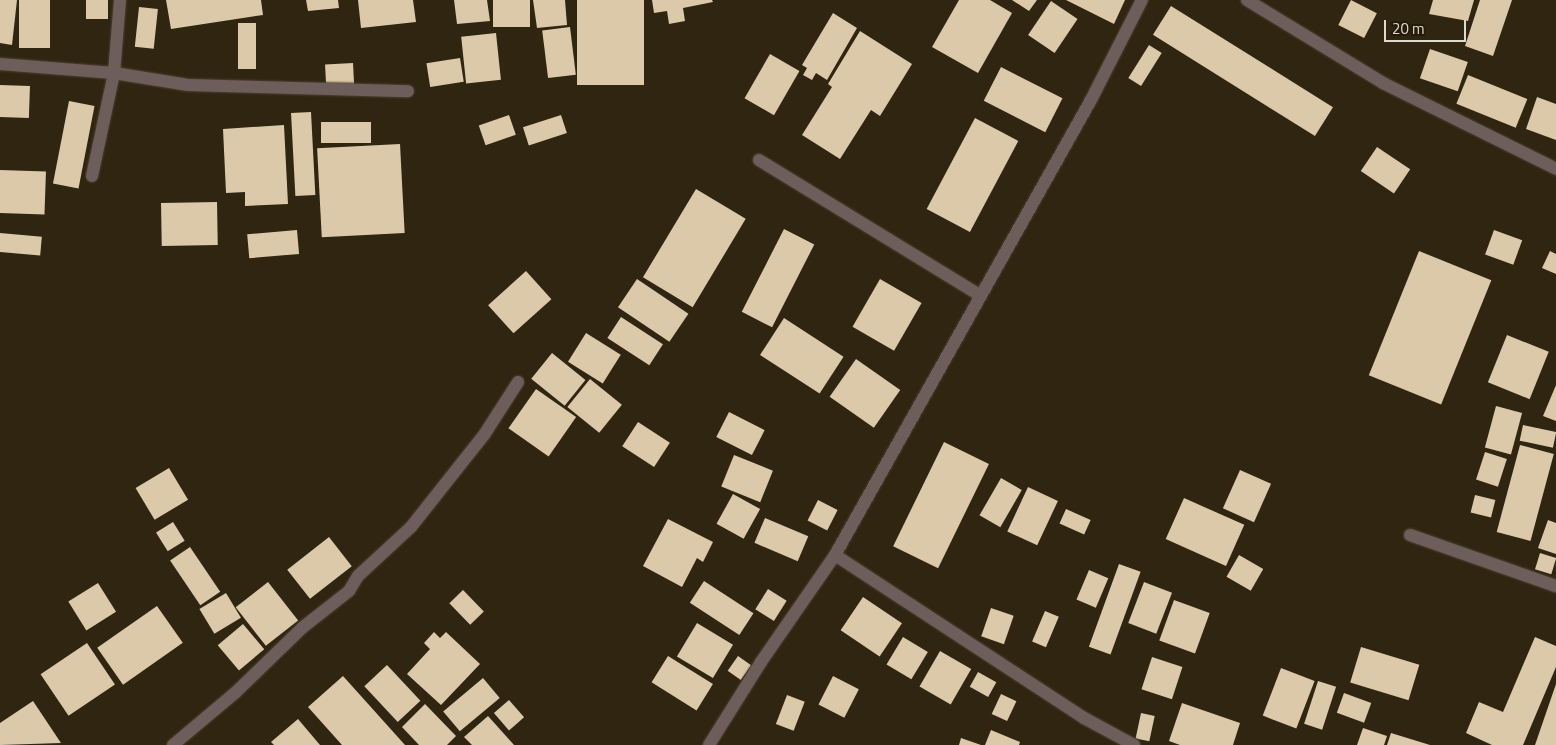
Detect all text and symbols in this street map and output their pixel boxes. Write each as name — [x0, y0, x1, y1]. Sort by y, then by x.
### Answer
scale bar — [1386, 10, 1468, 42]
text: 20 m — [1392, 17, 1425, 40]

